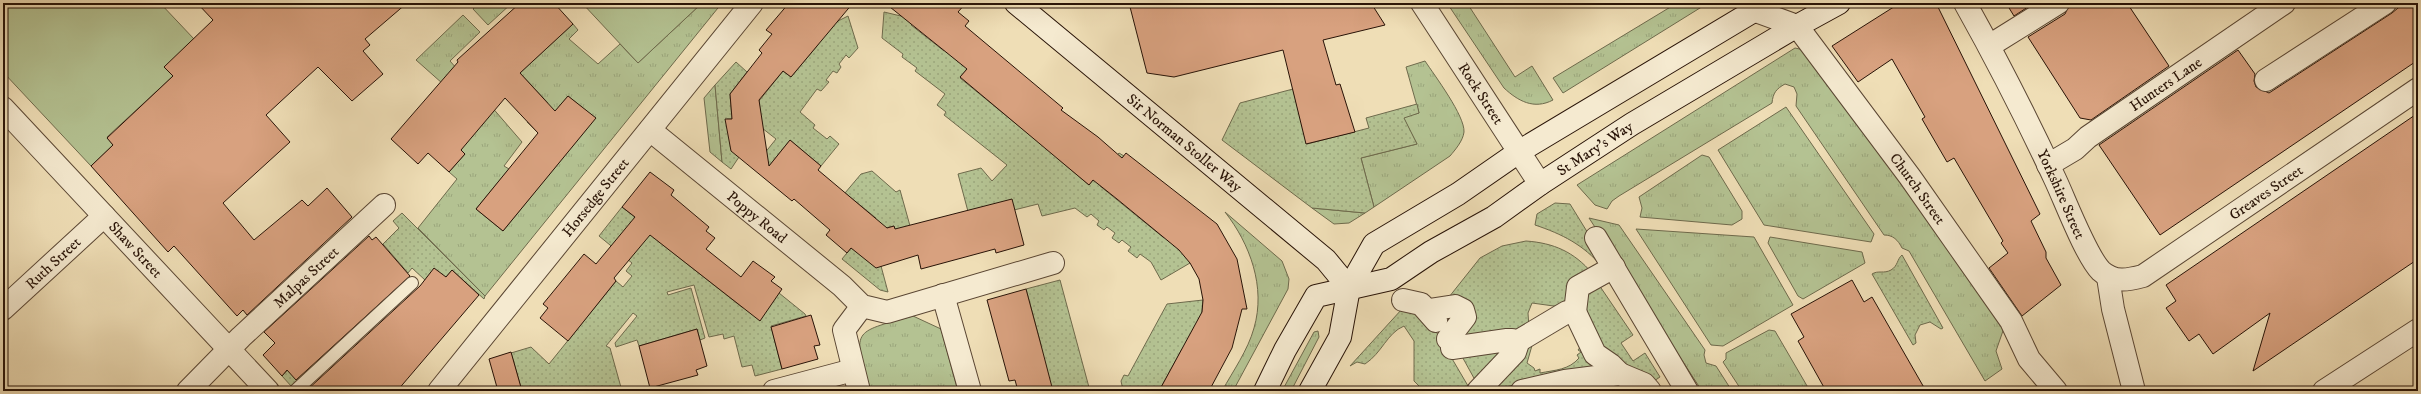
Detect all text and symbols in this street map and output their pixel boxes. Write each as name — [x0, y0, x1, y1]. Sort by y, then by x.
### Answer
street label: Hunters Lane — [2126, 53, 2206, 116]
street label: Rock Street — [1454, 59, 1508, 128]
street label: Sir Norman Stoller Way — [1123, 90, 1247, 197]
street label: St Mary's Way — [1553, 117, 1637, 181]
street label: Yorkshire Street — [2032, 146, 2089, 242]
street label: Church Street — [1885, 149, 1950, 229]
street label: Horsedge Street — [558, 154, 633, 241]
street label: Greaves Street — [2226, 161, 2307, 225]
street label: Poppy Road — [723, 187, 791, 248]
street label: Shaw Street — [104, 218, 166, 282]
street label: Ruth Street — [22, 233, 85, 294]
street label: Malpas Street — [270, 242, 343, 312]

